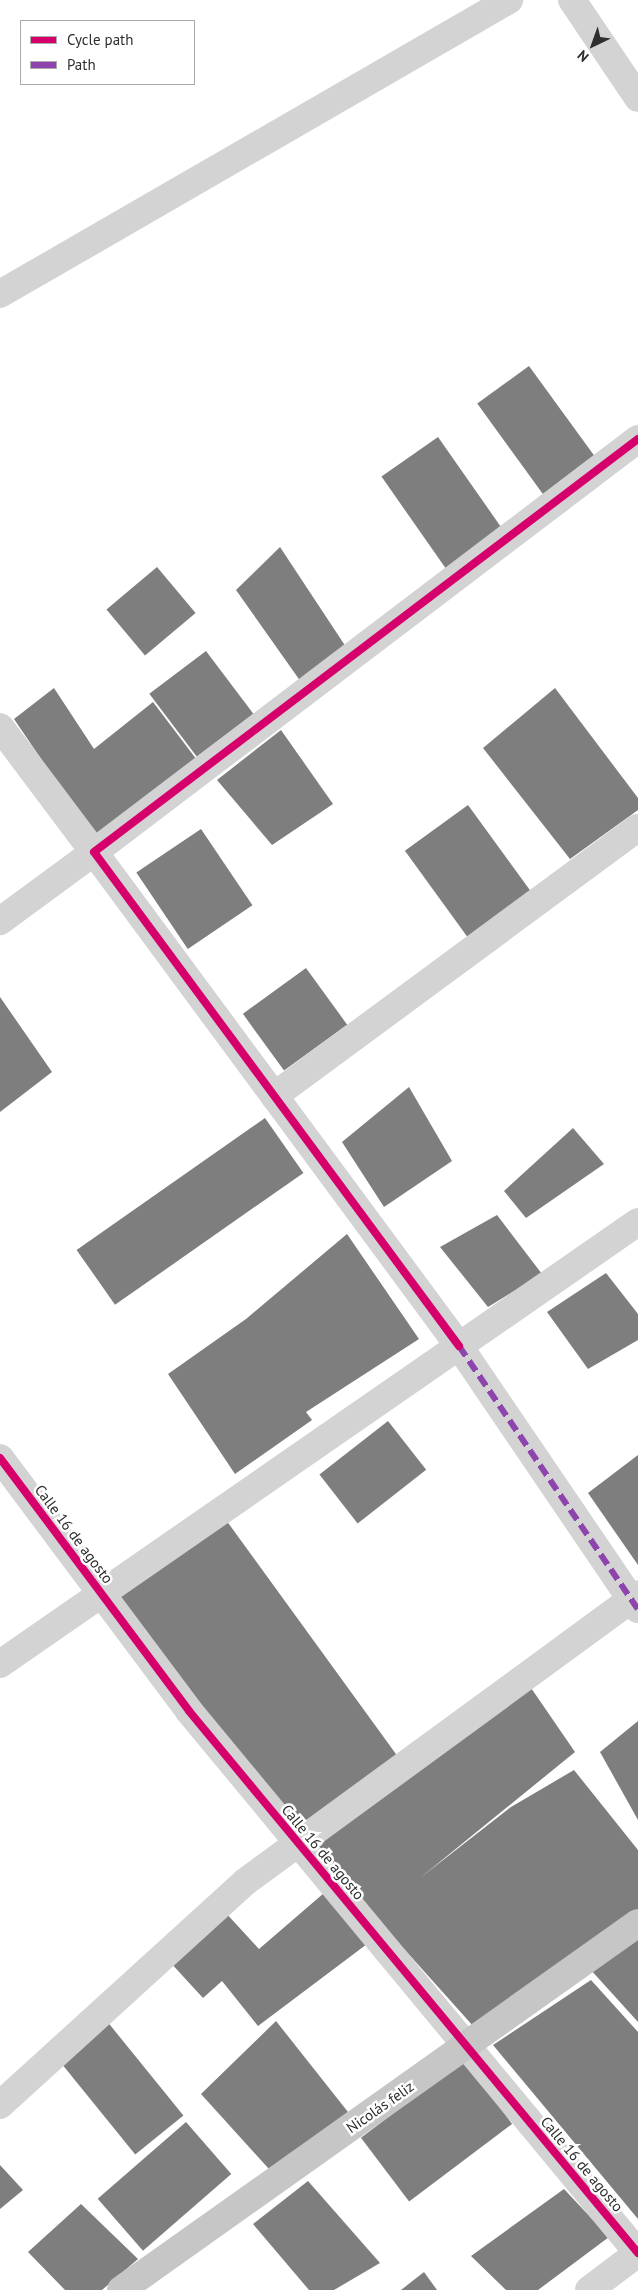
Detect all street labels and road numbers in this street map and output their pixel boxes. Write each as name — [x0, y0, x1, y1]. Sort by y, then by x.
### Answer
street label: Calle 16 de agosto — [31, 1481, 117, 1587]
street label: Calle 16 de agosto — [278, 1801, 368, 1903]
street label: Nicolás feliz — [343, 2077, 417, 2137]
street label: Calle 16 de agosto — [537, 2113, 627, 2215]

